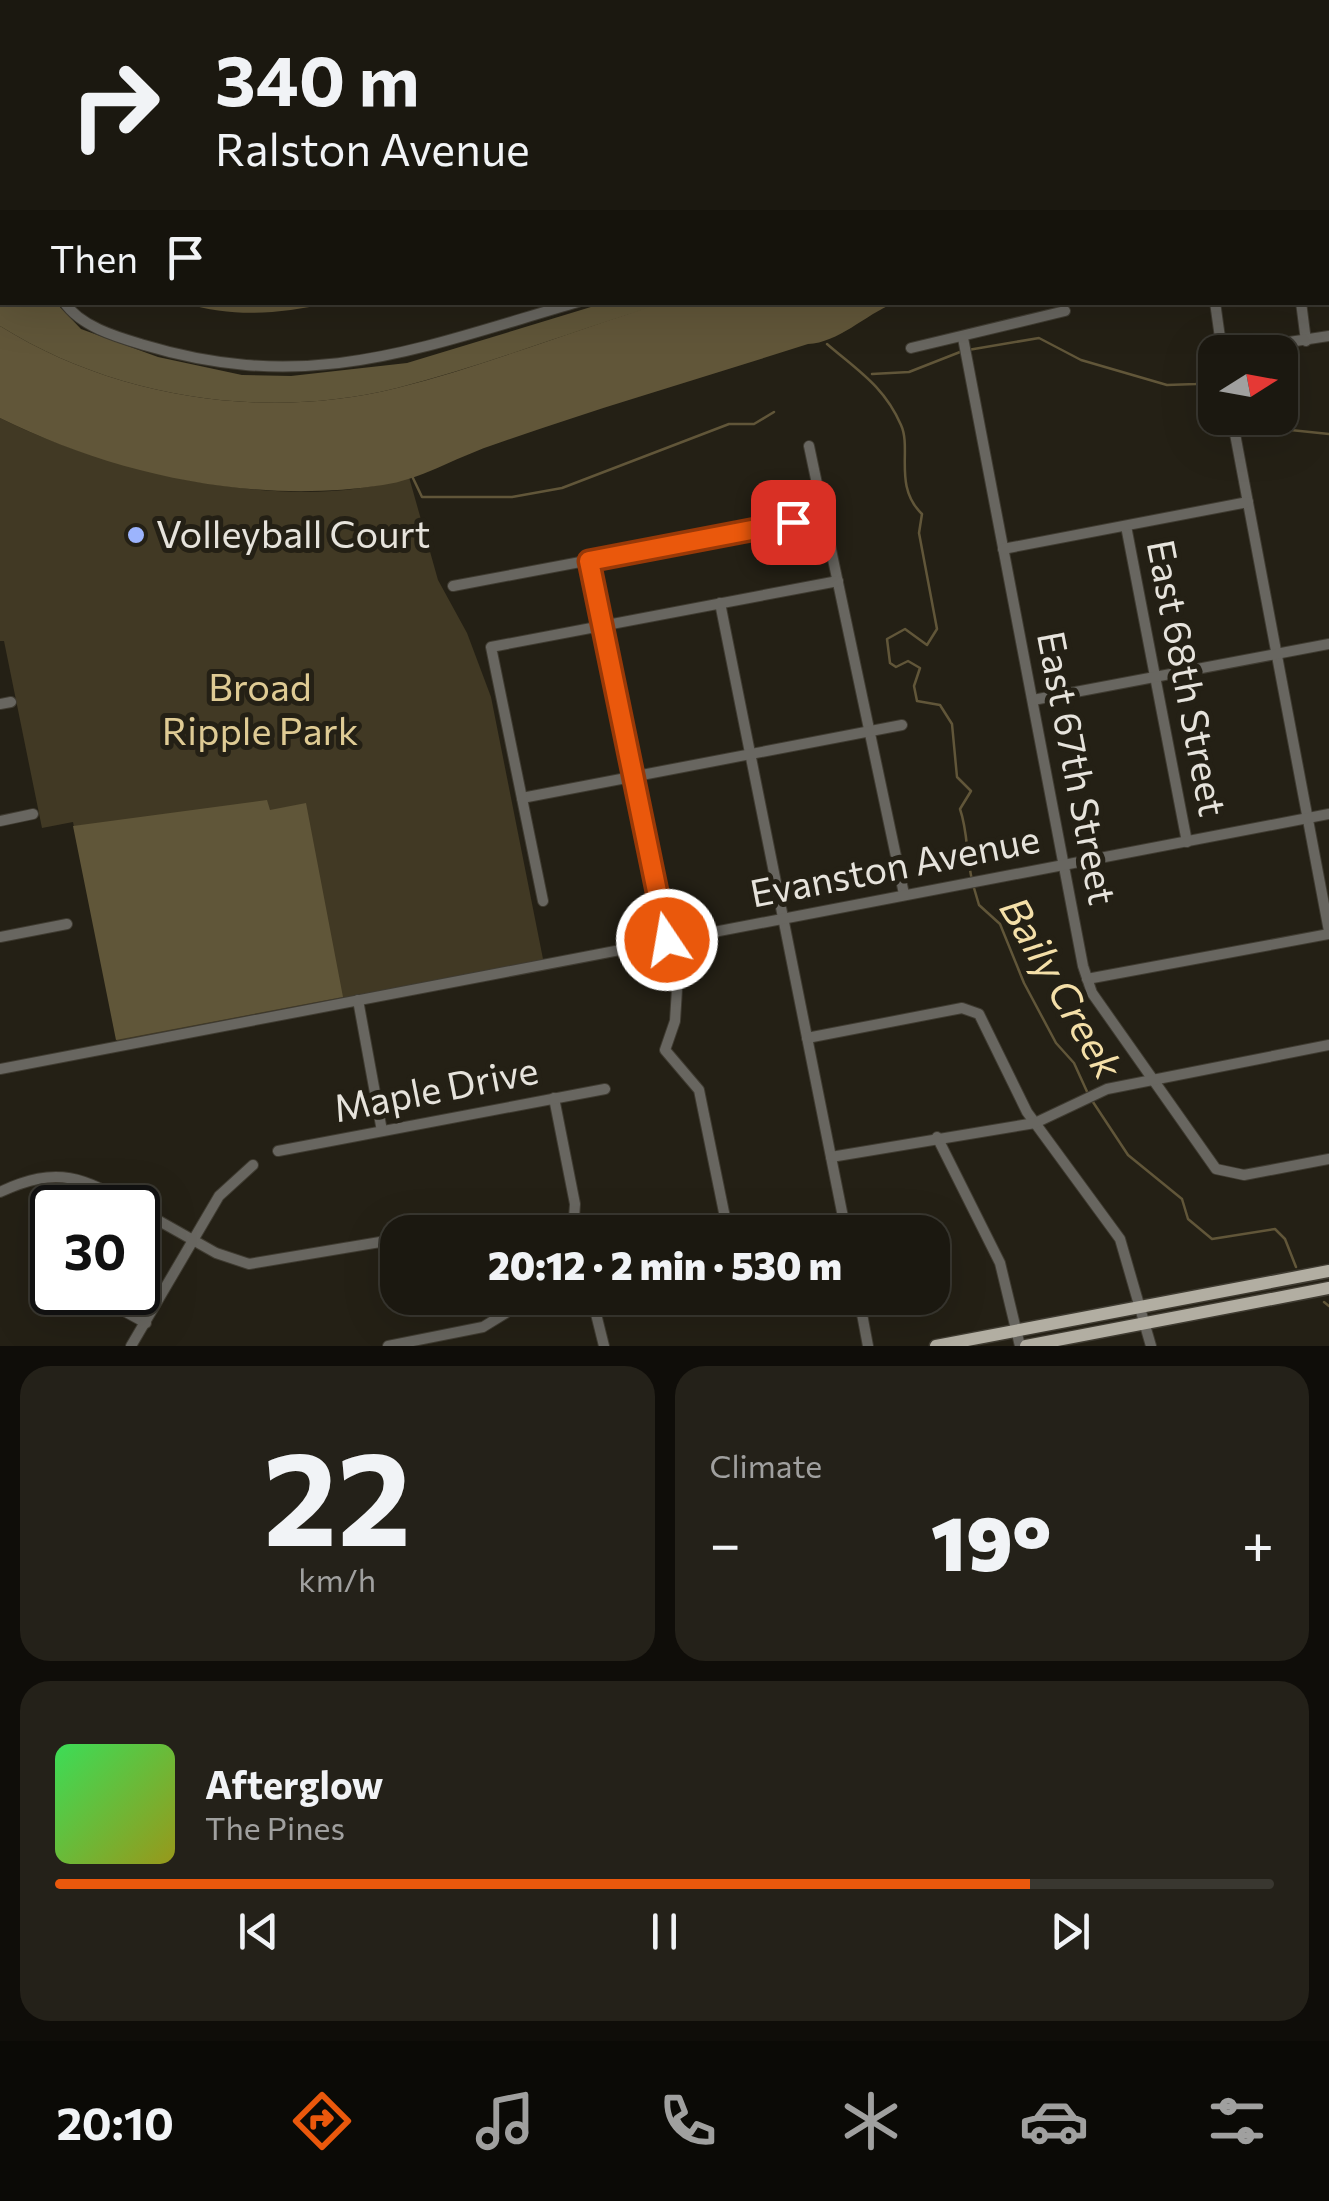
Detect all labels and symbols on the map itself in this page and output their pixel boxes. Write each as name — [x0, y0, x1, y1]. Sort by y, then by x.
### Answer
north arrow — [1198, 335, 1298, 435]
pin — [751, 480, 836, 565]
place label: Volleyball Court — [156, 509, 430, 556]
marker: Volleyball Court — [125, 524, 147, 546]
street label: East 68th Street — [1139, 535, 1238, 820]
street label: East 67th Street — [1029, 627, 1128, 908]
park label: Broad Ripple Park — [162, 662, 358, 753]
street label: Evanston Avenue — [746, 813, 1043, 916]
water label: Baily Creek — [991, 887, 1136, 1088]
position arrow — [615, 888, 719, 992]
street label: Maple Drive — [329, 1045, 542, 1130]
speed limit sign: 30 — [30, 1185, 160, 1315]

